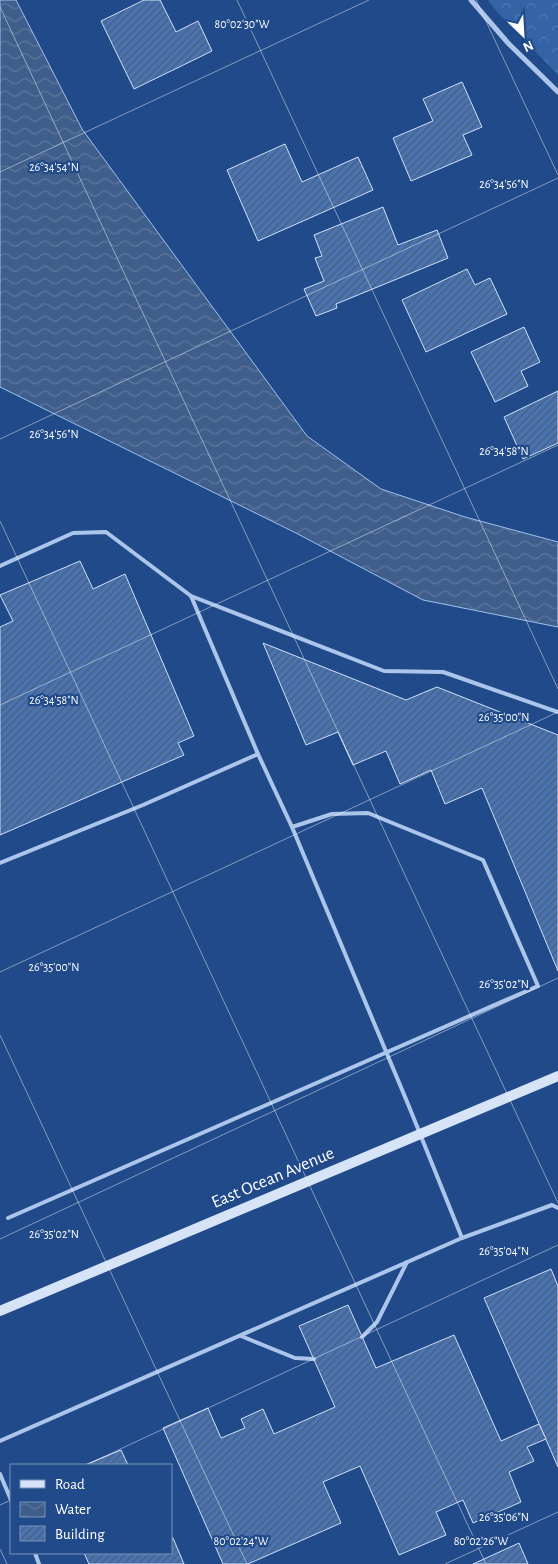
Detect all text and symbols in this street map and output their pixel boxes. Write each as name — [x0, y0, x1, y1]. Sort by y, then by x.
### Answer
north arrow — [498, 10, 548, 60]
text: 80°02'30"W — [215, 18, 270, 30]
text: N — [521, 37, 535, 54]
text: 26°34'54"N — [29, 161, 79, 173]
text: 26°34'56"N — [479, 178, 529, 190]
text: 26°34'56"N — [29, 428, 79, 440]
text: 26°34'58"N — [479, 445, 529, 457]
text: 26°34'58"N — [29, 694, 79, 706]
text: 26°35'00"N — [479, 711, 529, 723]
text: 26°35'00"N — [29, 961, 79, 973]
text: 26°35'02"N — [479, 978, 529, 990]
street label: East Ocean Avenue — [209, 1144, 337, 1212]
text: 26°35'02"N — [29, 1228, 79, 1240]
text: 26°35'04"N — [479, 1245, 529, 1257]
legend — [10, 1464, 172, 1554]
text: Road — [55, 1477, 85, 1492]
text: Water — [55, 1502, 91, 1517]
text: 26°35'06"N — [479, 1511, 529, 1523]
text: Building — [55, 1527, 105, 1542]
text: 80°02'24"W — [214, 1535, 269, 1547]
text: 80°02'26"W — [454, 1535, 509, 1547]

